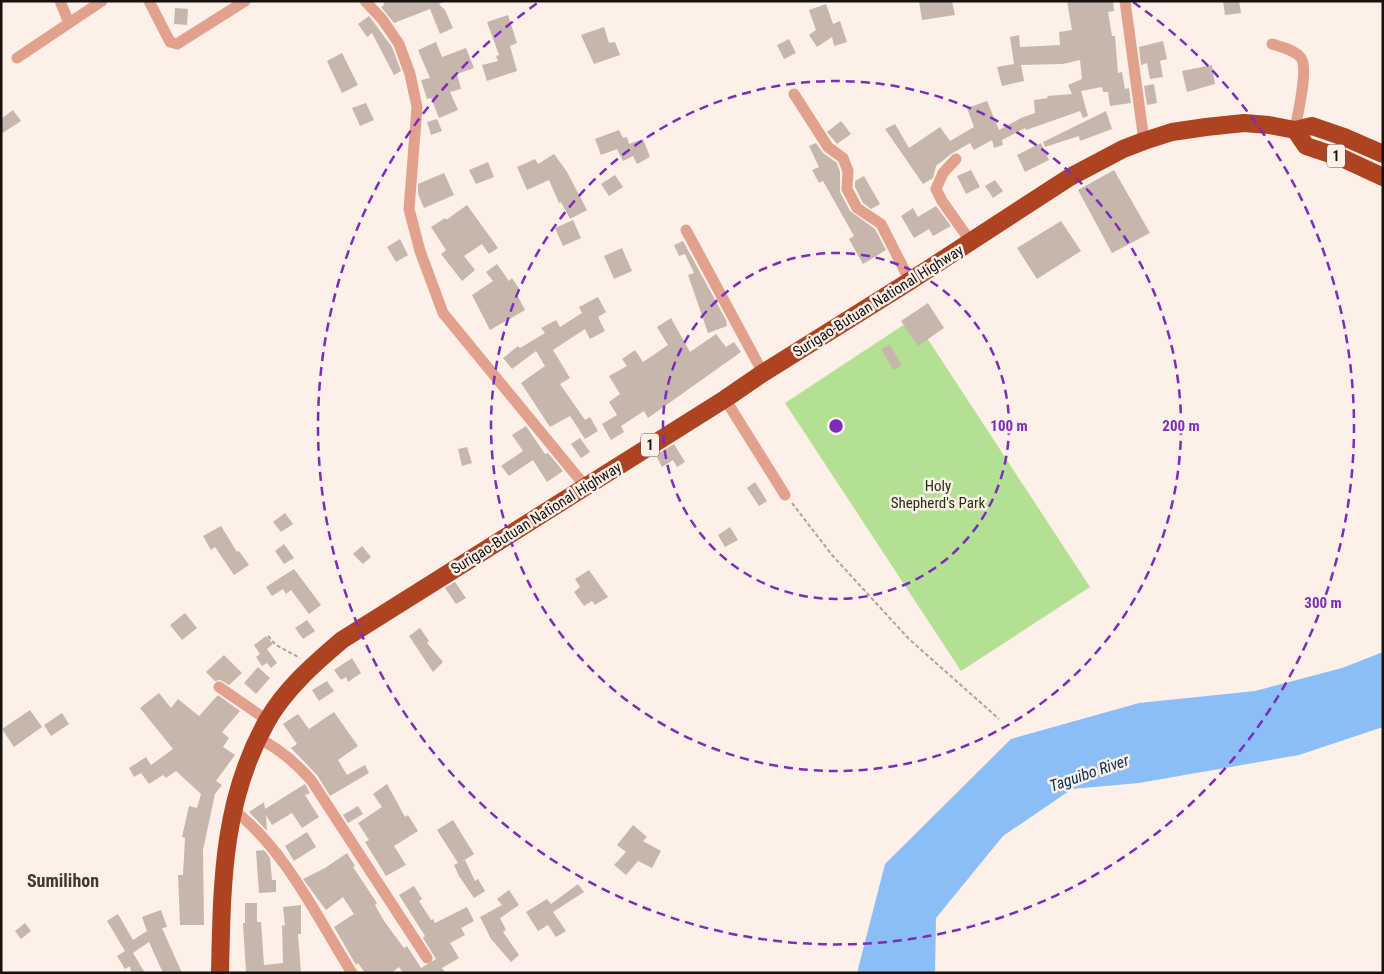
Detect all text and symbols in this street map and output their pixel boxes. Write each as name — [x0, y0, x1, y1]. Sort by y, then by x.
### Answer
road number: 1 — [1327, 144, 1345, 168]
street label: Surigao-Butuan National Highway — [789, 241, 967, 361]
centre of rings — [827, 417, 845, 435]
text: 100 m — [990, 417, 1028, 435]
text: 200 m — [1162, 417, 1200, 435]
road number: 1 — [641, 434, 659, 456]
street label: Surigao-Butuan National Highway — [447, 458, 625, 578]
park label: Holy Shepherd's Park — [891, 477, 986, 512]
text: 300 m — [1304, 594, 1342, 612]
water label: Taguibo River — [1047, 750, 1132, 795]
district label: Sumilihon — [27, 870, 99, 891]

